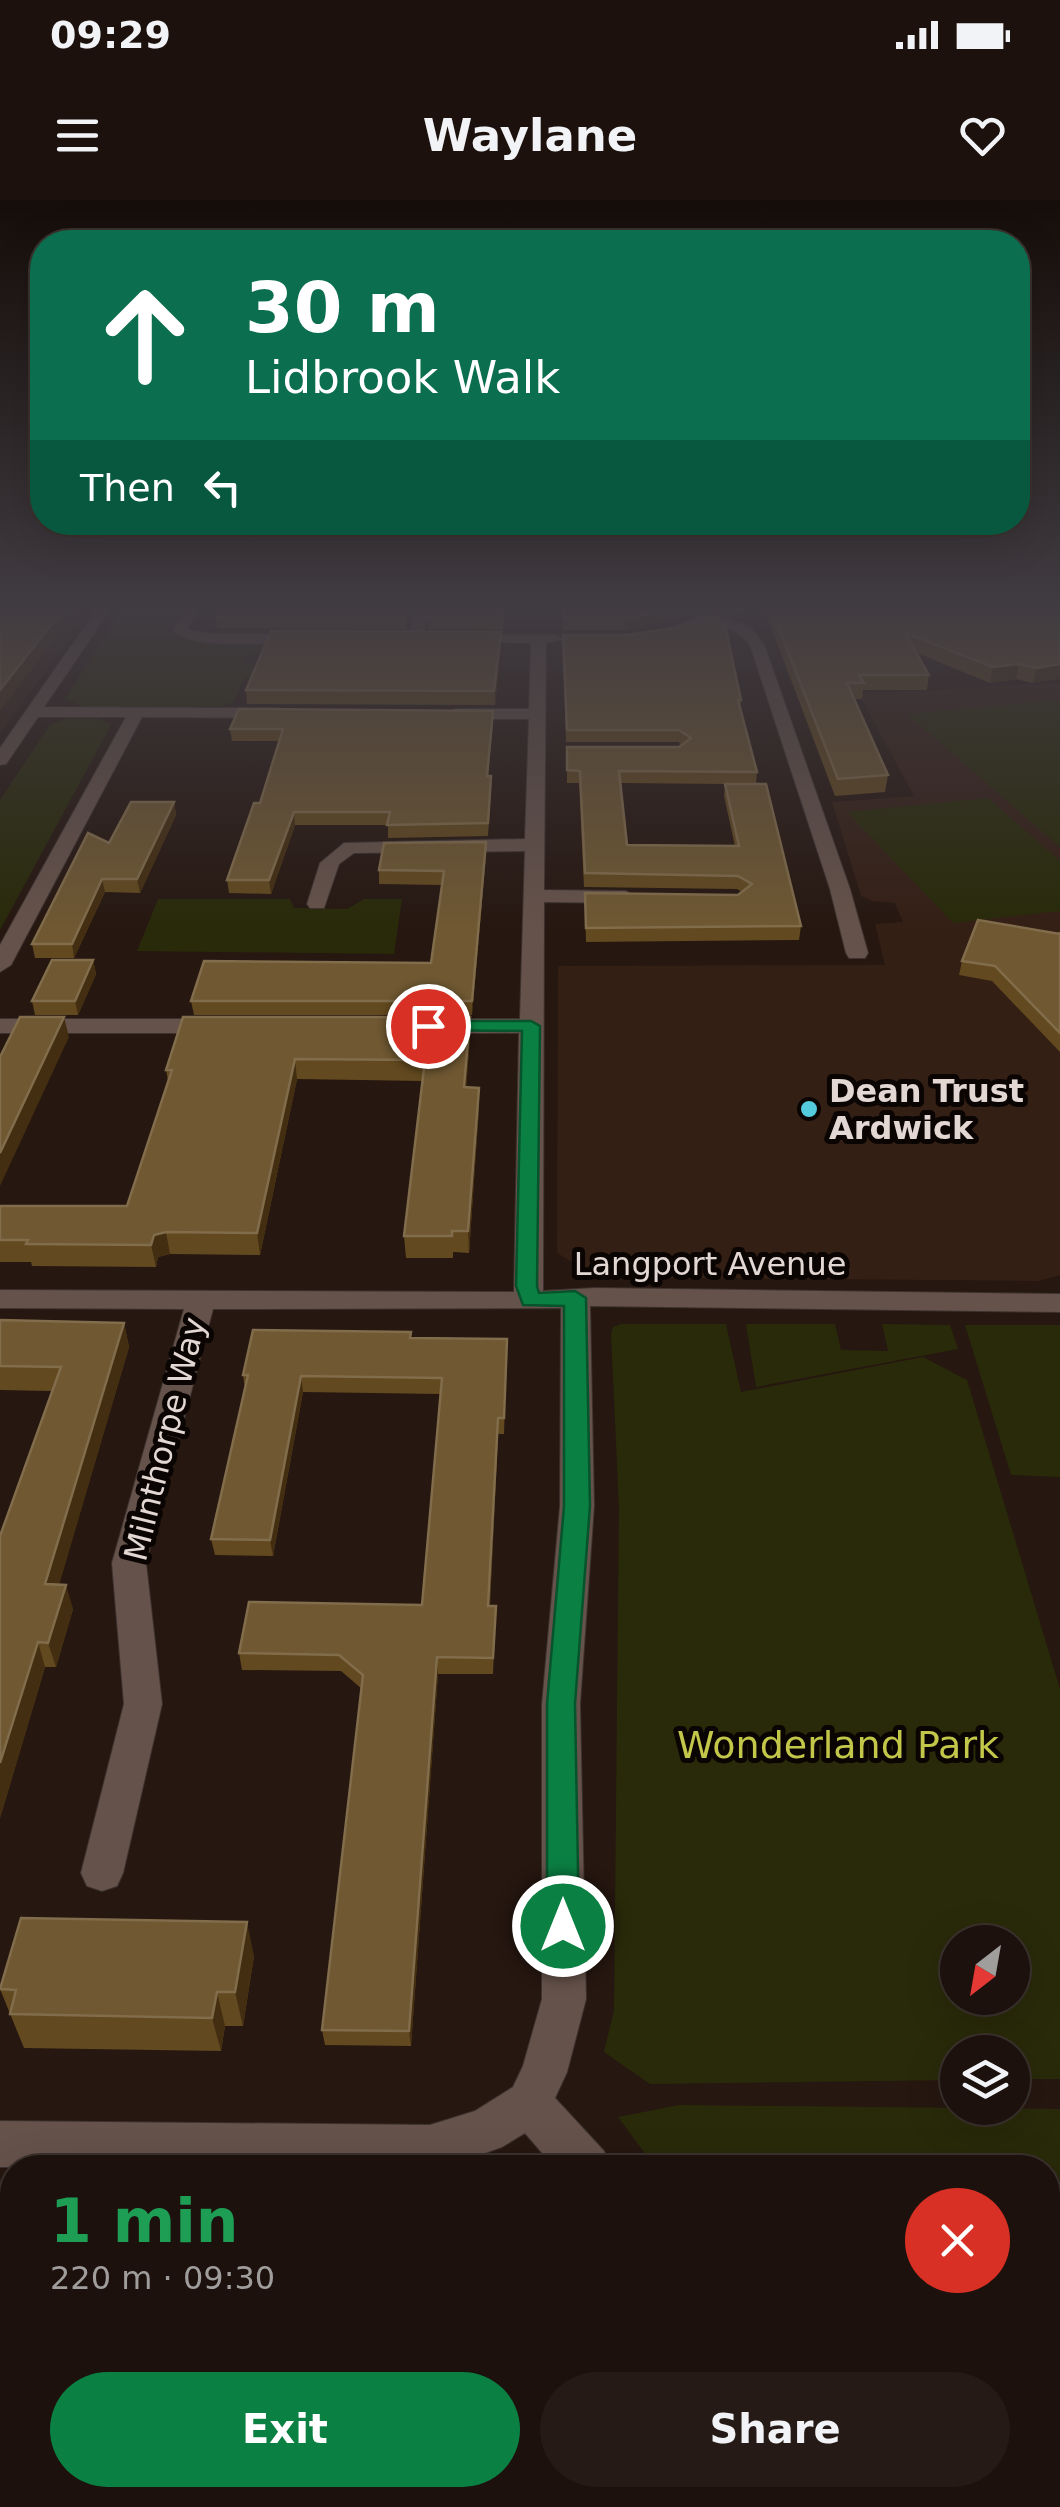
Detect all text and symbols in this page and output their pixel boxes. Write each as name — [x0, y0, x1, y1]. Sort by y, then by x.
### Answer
text: 09:29 — [50, 13, 171, 57]
icon: menu — [50, 108, 105, 163]
icon: heart — [955, 108, 1010, 163]
text: Waylane — [423, 109, 637, 162]
text: 30 m — [245, 267, 440, 349]
icon: ahead — [80, 270, 210, 400]
text: Lidbrook Walk — [245, 351, 560, 404]
icon: left — [195, 460, 250, 515]
text: Then — [80, 466, 175, 510]
pin — [386, 984, 471, 1069]
icon: arrive — [401, 999, 456, 1054]
place label: Dean Trust Ardwick — [829, 1072, 1024, 1147]
marker: Dean Trust Ardwick — [798, 1098, 820, 1120]
street label: Langport Avenue — [574, 1245, 846, 1283]
street label: Milnthorpe Way — [116, 1313, 214, 1565]
park label: Wonderland Park — [677, 1723, 999, 1767]
position arrow — [511, 1874, 615, 1978]
north arrow — [940, 1925, 1030, 2015]
map controls — [940, 1925, 1030, 2125]
button: layers — [940, 2035, 1030, 2125]
text: 1 min — [50, 2186, 238, 2256]
button: close — [905, 2188, 1010, 2293]
text: 220 m · 09:30 — [50, 2259, 275, 2297]
button: Exit — [50, 2372, 520, 2487]
button: Share — [540, 2372, 1010, 2487]

